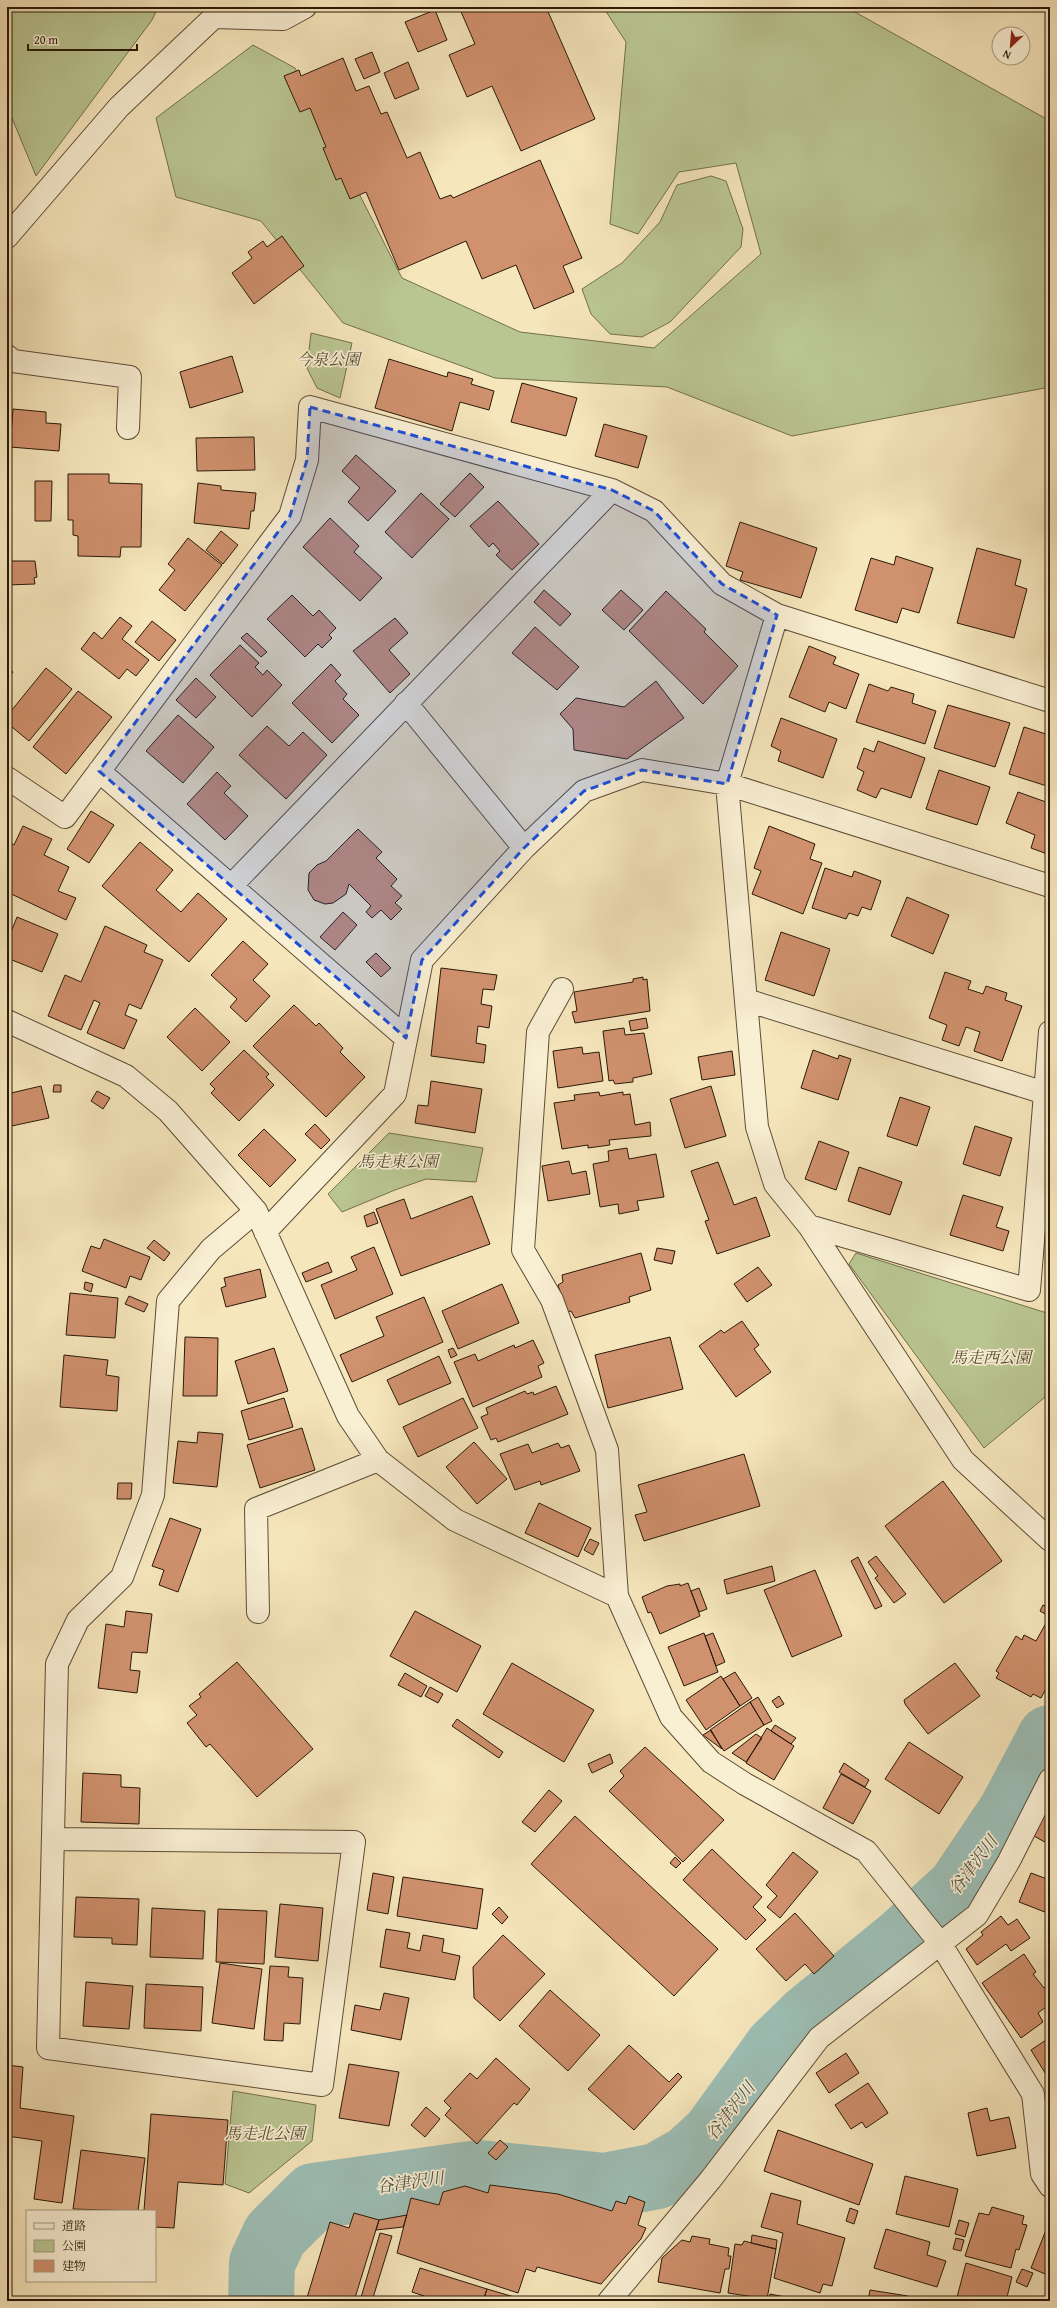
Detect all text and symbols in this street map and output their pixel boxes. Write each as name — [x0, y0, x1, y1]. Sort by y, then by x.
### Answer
scale bar — [28, 26, 137, 52]
north arrow — [991, 26, 1031, 66]
text: 20 m — [34, 31, 58, 48]
text: N — [999, 46, 1013, 64]
park label: 今泉公園 — [296, 347, 363, 371]
park label: 馬走東公園 — [358, 1149, 441, 1173]
park label: 馬走西公園 — [951, 1345, 1034, 1369]
water label: 谷津沢川 — [942, 1828, 1004, 1899]
water label: 谷津沢川 — [699, 2075, 762, 2145]
park label: 馬走北公園 — [225, 2121, 308, 2145]
water label: 谷津沢川 — [375, 2164, 447, 2199]
legend — [26, 2210, 156, 2282]
text: 道路 — [62, 2217, 86, 2234]
text: 公園 — [62, 2237, 86, 2254]
text: 建物 — [62, 2257, 86, 2274]

